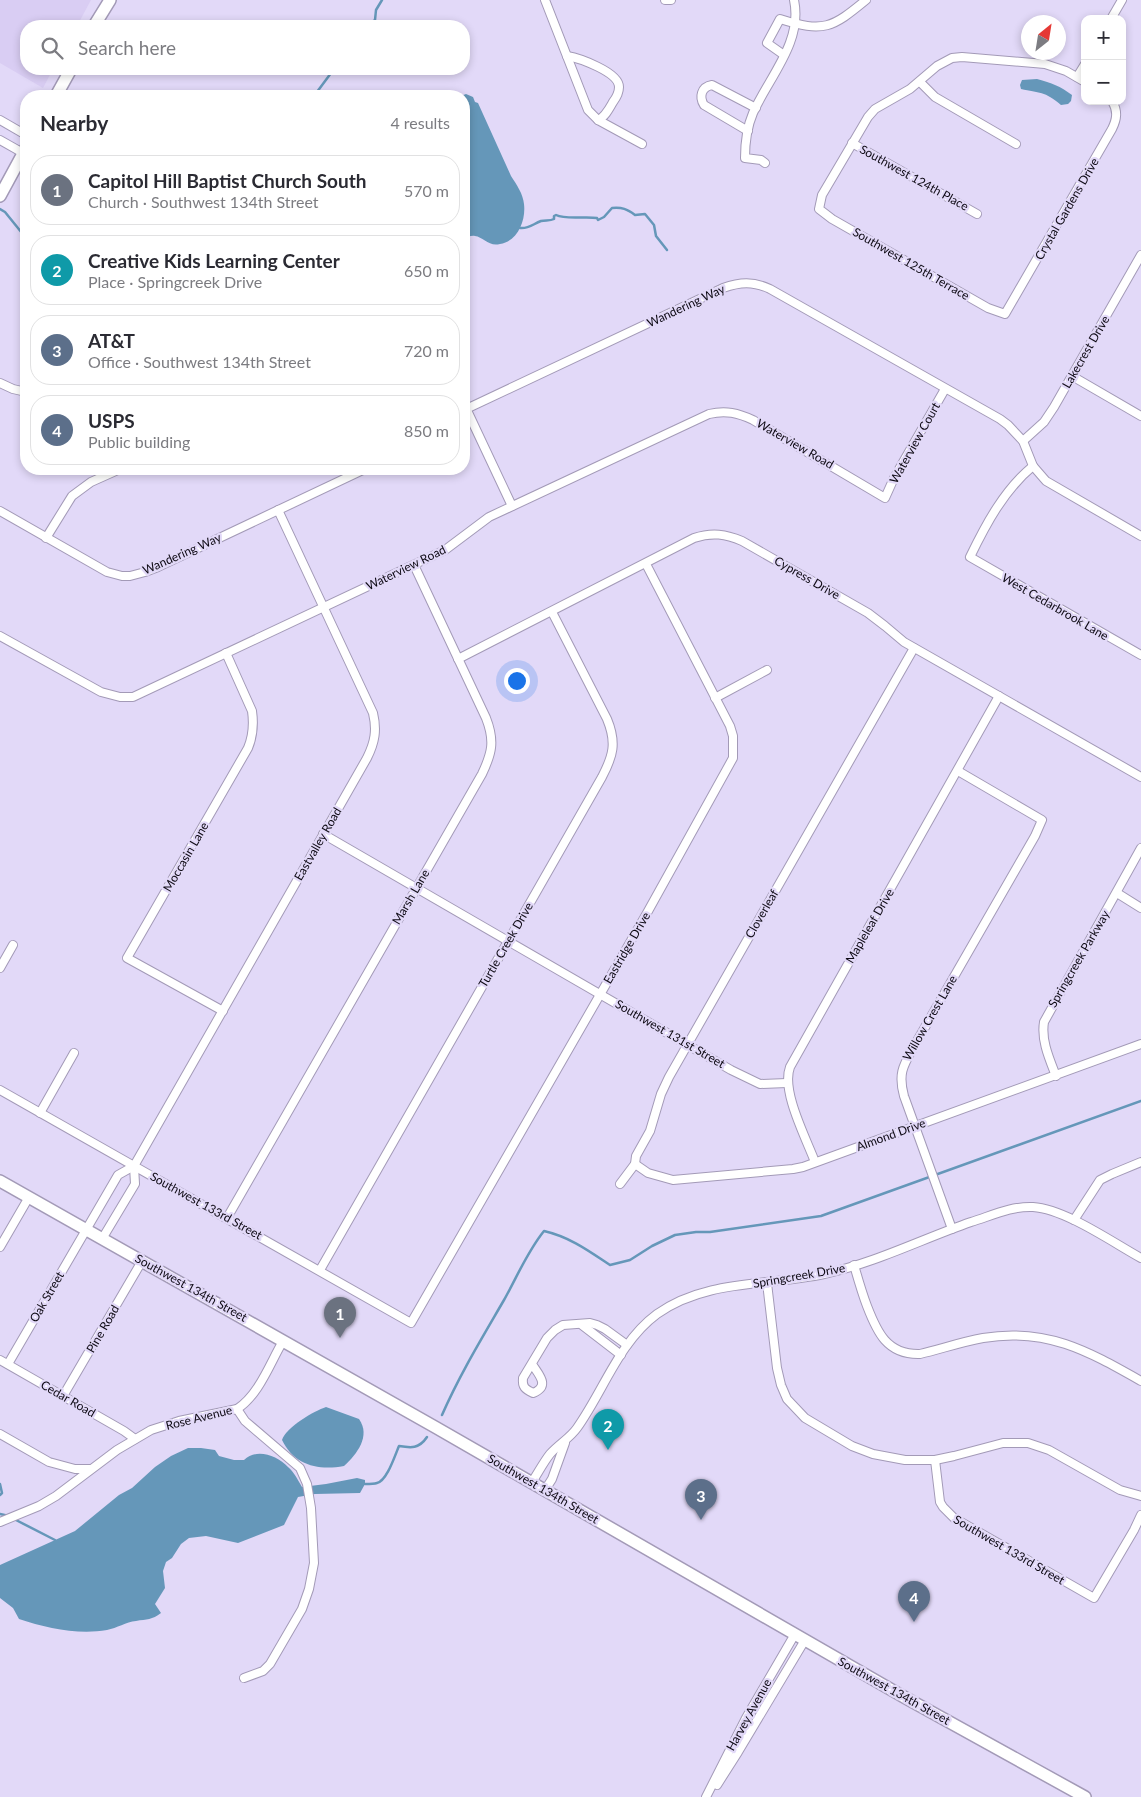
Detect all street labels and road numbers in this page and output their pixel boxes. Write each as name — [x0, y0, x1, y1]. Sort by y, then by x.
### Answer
street label: Southwest 124th Place — [857, 141, 971, 214]
street label: Crystal Gardens Drive — [1031, 155, 1102, 262]
street label: Southwest 125th Terrace — [850, 224, 972, 303]
street label: Wandering Way — [644, 281, 728, 330]
street label: Lakecrest Drive — [1059, 313, 1112, 391]
street label: Waterview Court — [886, 399, 943, 486]
street label: Waterview Road — [754, 415, 837, 472]
street label: Wandering Way — [140, 529, 224, 578]
street label: Waterview Road — [363, 542, 448, 593]
street label: Cypress Drive — [772, 553, 843, 602]
street label: West Cedarbrook Lane — [999, 570, 1111, 643]
street label: Eastvalley Road — [291, 805, 345, 883]
street label: Moccasin Lane — [160, 819, 212, 894]
street label: Marsh Lane — [389, 866, 432, 927]
street label: Cloverleaf — [742, 886, 782, 941]
street label: Mapleleaf Drive — [842, 886, 897, 966]
street label: Turtle Creek Drive — [475, 899, 536, 990]
street label: Springcreek Parkway — [1045, 907, 1113, 1010]
street label: Eastridge Drive — [600, 909, 653, 986]
street label: Willow Crest Lane — [899, 972, 960, 1063]
street label: Southwest 131st Street — [613, 996, 728, 1071]
street label: Almond Drive — [854, 1115, 928, 1154]
street label: Southwest 133rd Street — [148, 1169, 265, 1243]
street label: Southwest 134th Street — [133, 1251, 250, 1325]
street label: Springcreek Drive — [752, 1260, 846, 1291]
street label: Oak Street — [26, 1268, 67, 1325]
street label: Pine Road — [83, 1302, 122, 1355]
street label: Cedar Road — [38, 1377, 98, 1420]
street label: Rose Avenue — [164, 1402, 234, 1433]
street label: Southwest 134th Street — [485, 1451, 602, 1527]
street label: Southwest 133rd Street — [951, 1512, 1068, 1588]
street label: Southwest 134th Street — [836, 1654, 953, 1728]
street label: Harvey Avenue — [723, 1676, 774, 1753]

